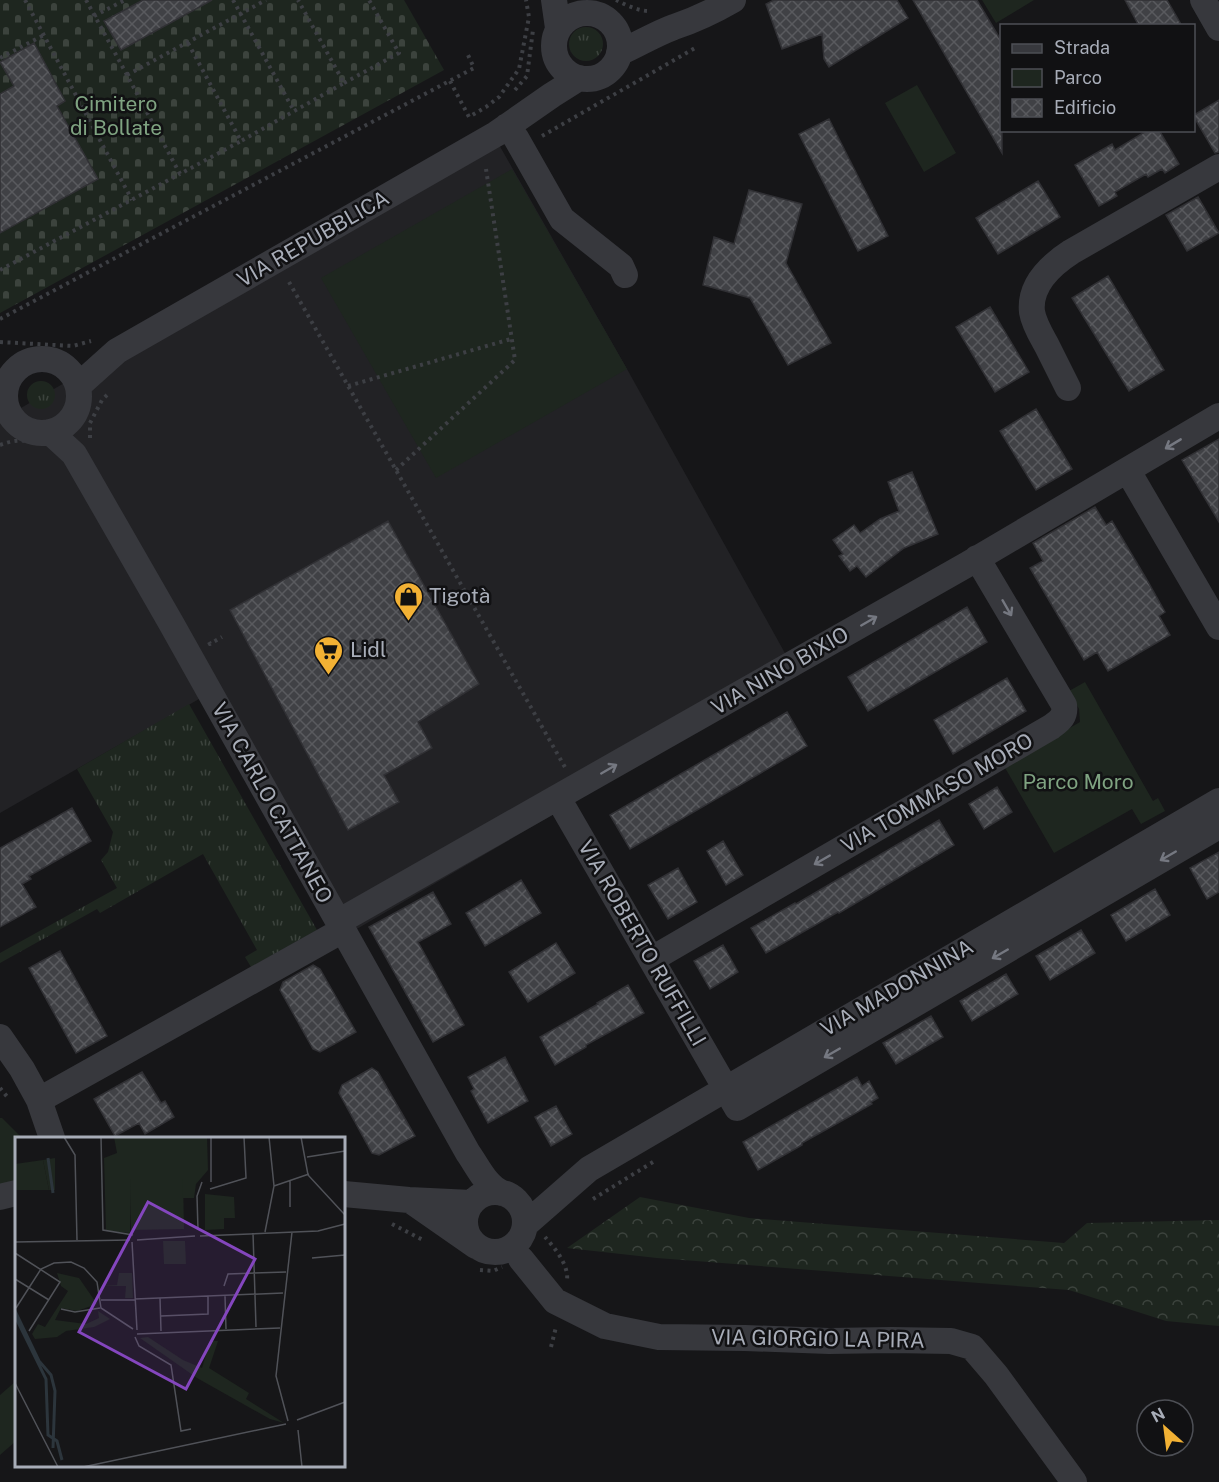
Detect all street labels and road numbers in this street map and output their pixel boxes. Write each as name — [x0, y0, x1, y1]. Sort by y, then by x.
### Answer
street label: VIA REPUBBLICA — [232, 185, 393, 292]
street label: VIA NINO BIXIO — [707, 621, 853, 720]
street label: VIA CARLO CATTANEO — [207, 698, 338, 907]
street label: VIA TOMMASO MORO — [836, 727, 1037, 858]
street label: VIA ROBERTO RUFFILLI — [573, 835, 712, 1050]
street label: VIA MADONNINA — [816, 934, 978, 1041]
street label: VIA GIORGIO LA PIRA — [711, 1324, 925, 1353]

